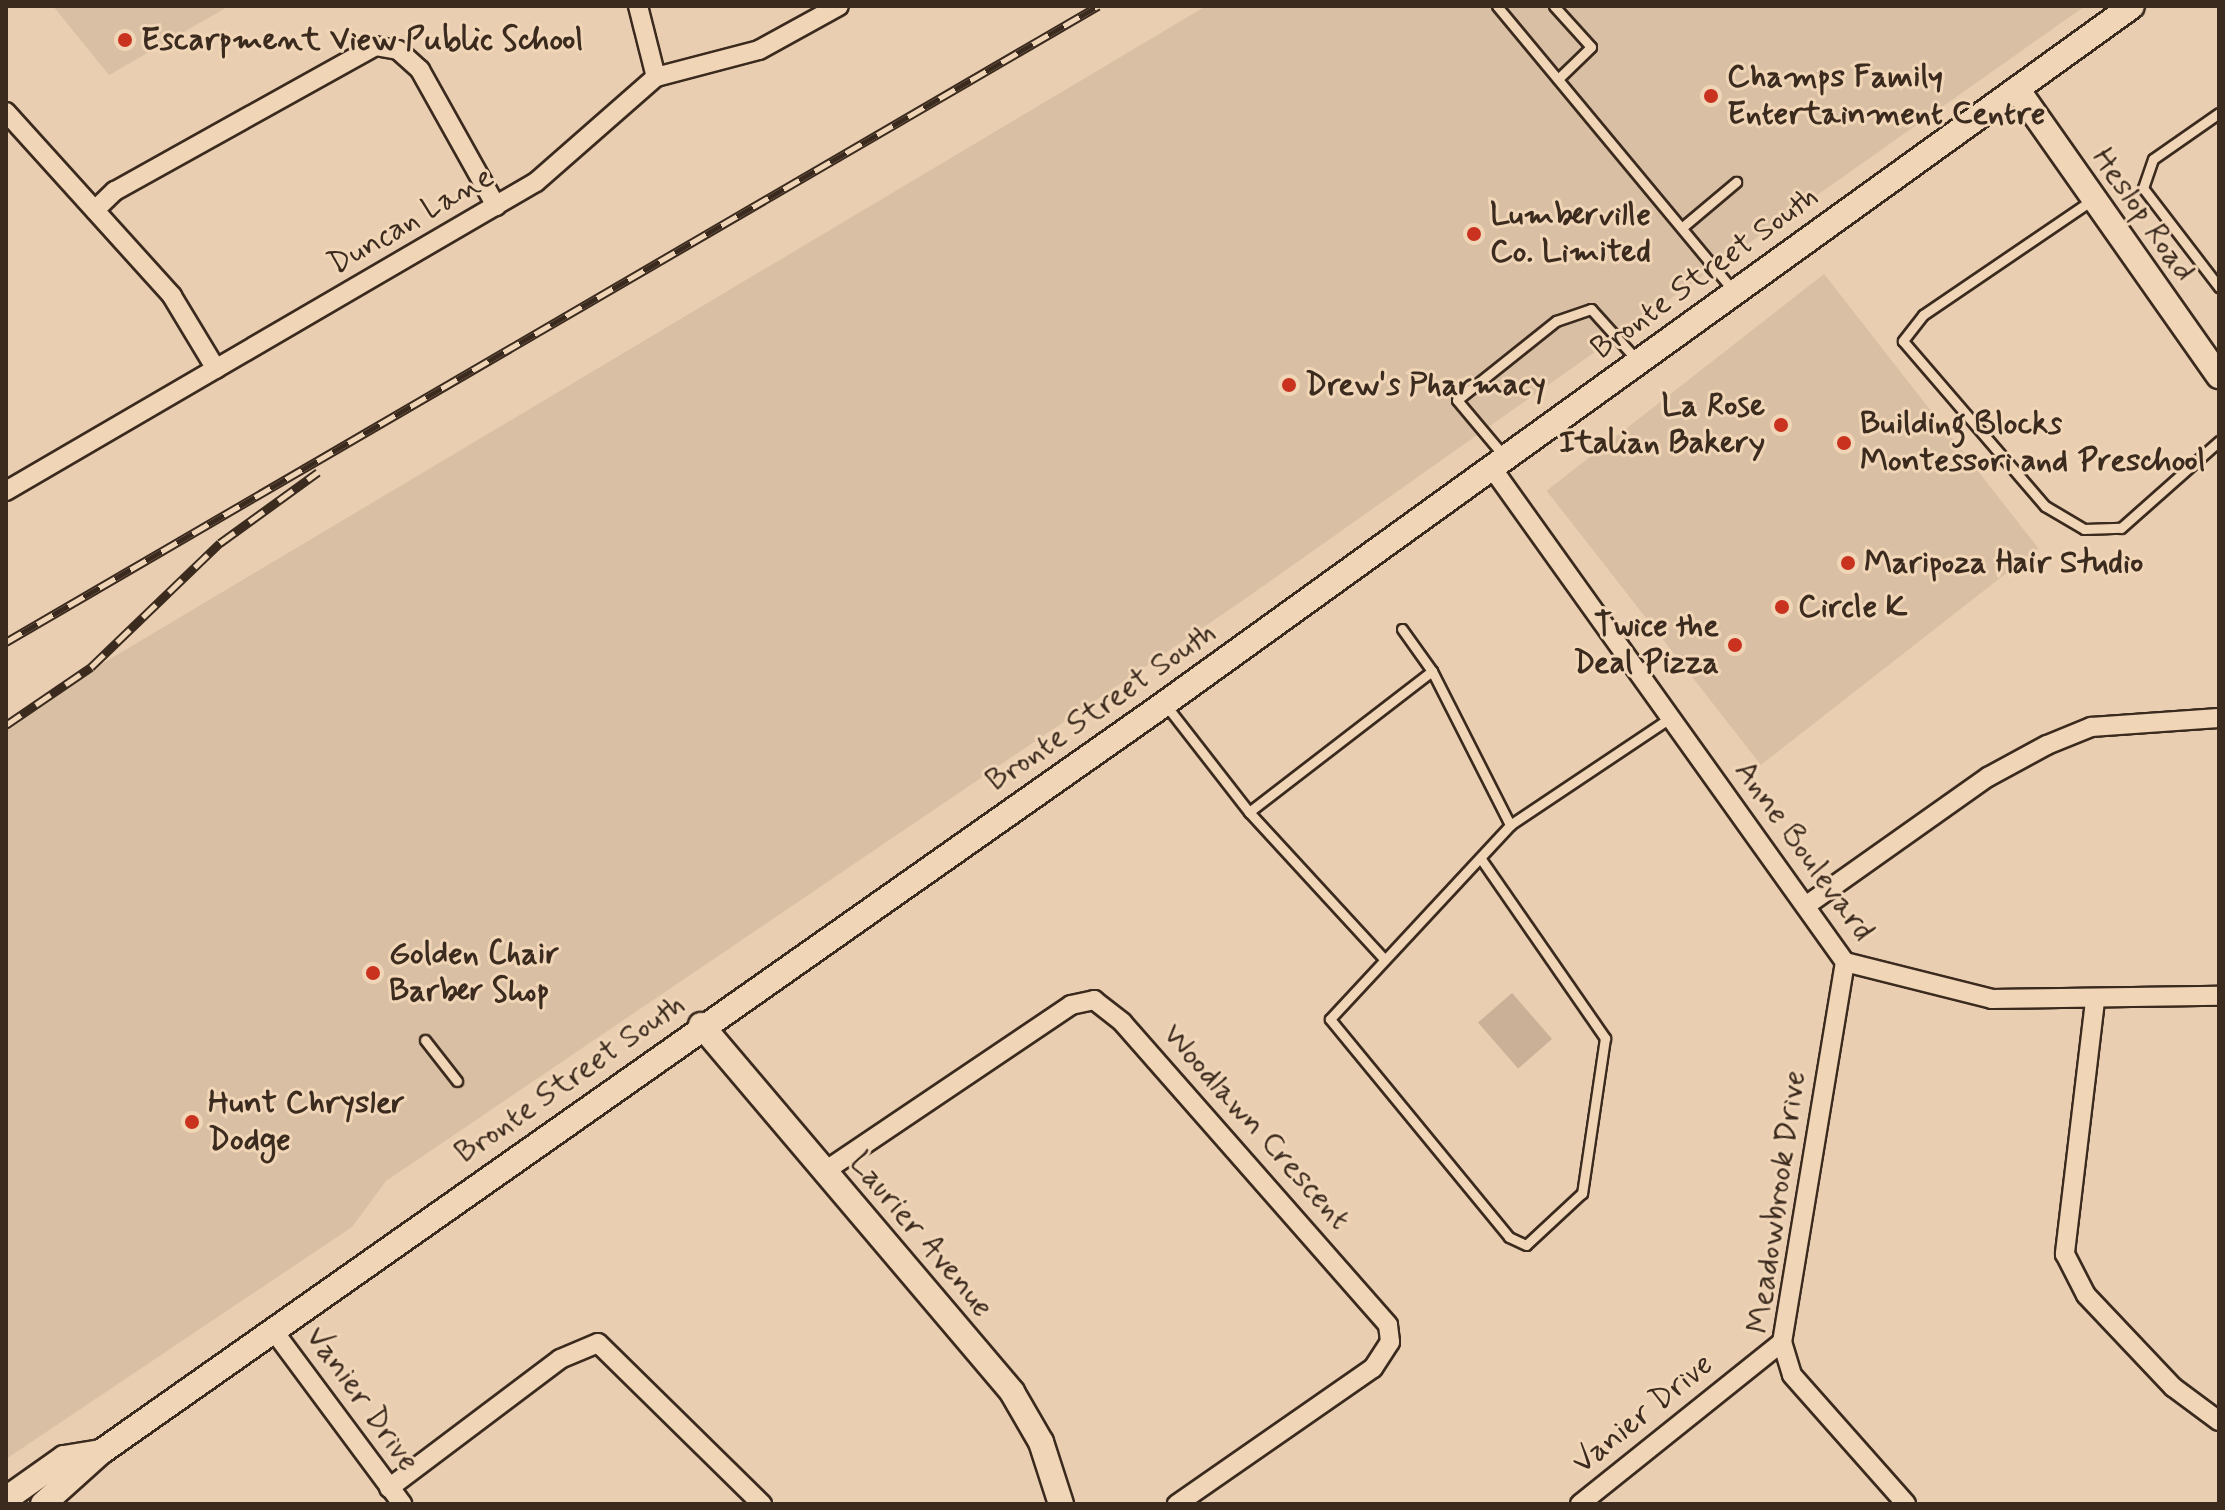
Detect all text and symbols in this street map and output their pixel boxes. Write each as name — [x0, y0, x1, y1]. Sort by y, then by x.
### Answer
place label: Escarpment View Public School — [141, 21, 577, 59]
marker: Escarpment View Public School — [116, 31, 134, 49]
place label: Champs Family Entertainment Centre — [1727, 59, 2051, 134]
marker: Champs Family Entertainment Centre — [1702, 87, 1720, 105]
street label: Heslop Road — [2083, 140, 2203, 290]
street label: Duncan Lane — [325, 160, 497, 282]
street label: Bronte Street South — [1585, 179, 1825, 367]
place label: Lumberville Co. Limited — [1490, 197, 1651, 272]
marker: Lumberville Co. Limited — [1465, 225, 1483, 243]
place label: Drew's Pharmacy — [1305, 366, 1546, 404]
marker: Drew's Pharmacy — [1280, 376, 1298, 394]
place label: La Rose Italian Bakery — [1556, 388, 1765, 463]
place label: Building Blocks Montessori and Preschool — [1860, 406, 2202, 481]
marker: La Rose Italian Bakery — [1772, 416, 1790, 434]
marker: Building Blocks Montessori and Preschool — [1835, 434, 1853, 452]
place label: Maripoza Hair Studio — [1864, 544, 2146, 582]
marker: Maripoza Hair Studio — [1839, 554, 1857, 572]
place label: Circle K — [1798, 588, 1908, 626]
marker: Circle K — [1773, 598, 1791, 616]
place label: Twice the Deal Pizza — [1577, 608, 1719, 683]
street label: Bronte Street South — [980, 614, 1222, 800]
marker: Twice the Deal Pizza — [1726, 636, 1744, 654]
street label: Anne Boulevard — [1728, 757, 1880, 945]
place label: Golden Chair Barber Shop — [389, 936, 566, 1011]
marker: Golden Chair Barber Shop — [364, 964, 382, 982]
street label: Bronte Street South — [449, 986, 691, 1172]
street label: Woodlawn Crescent — [1152, 1015, 1360, 1239]
street label: Meadowbrook Drive — [1740, 1069, 1814, 1335]
place label: Hunt Chrysler Dodge — [208, 1085, 405, 1160]
marker: Hunt Chrysler Dodge — [183, 1113, 201, 1131]
street label: Laurier Avenue — [839, 1143, 1003, 1327]
street label: Vanier Drive — [296, 1319, 428, 1479]
street label: Vanier Drive — [1565, 1346, 1721, 1482]

